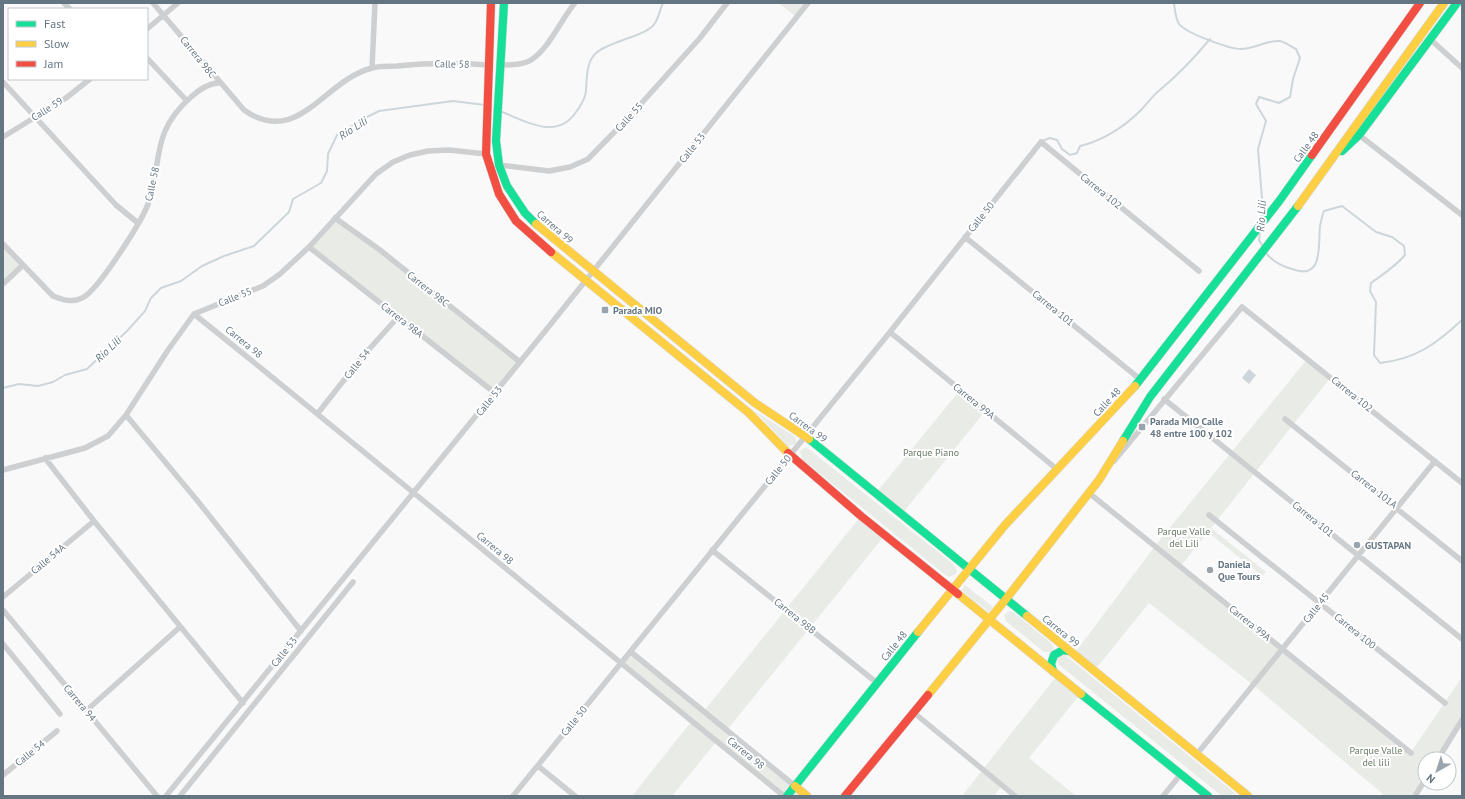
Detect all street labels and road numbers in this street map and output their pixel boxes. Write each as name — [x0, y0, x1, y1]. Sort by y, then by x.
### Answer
street label: Carrera 98C — [177, 33, 219, 81]
street label: Calle 58 — [434, 57, 470, 71]
street label: Calle 59 — [29, 94, 65, 124]
street label: Calle 55 — [612, 100, 646, 134]
street label: Calle 48 — [1290, 129, 1322, 165]
street label: Calle 53 — [676, 130, 708, 166]
street label: Calle 58 — [142, 166, 162, 202]
street label: Carrera 102 — [1078, 170, 1124, 212]
street label: Calle 50 — [965, 199, 997, 235]
street label: Carrera 99 — [534, 208, 576, 246]
street label: Carrera 98C — [404, 268, 452, 310]
street label: Calle 55 — [216, 284, 254, 310]
street label: Carrera 101 — [1030, 287, 1076, 329]
street label: Carrera 98A — [378, 299, 426, 341]
street label: Carrera 98 — [223, 323, 265, 361]
street label: Calle 54 — [341, 346, 373, 382]
street label: Carrera 102 — [1329, 373, 1375, 415]
street label: Carrera 99A — [950, 380, 998, 422]
street label: Calle 53 — [473, 383, 505, 419]
street label: Calle 48 — [1090, 385, 1124, 419]
street label: Carrera 99 — [786, 409, 830, 445]
street label: Calle 50 — [762, 452, 794, 488]
street label: Carrera 101A — [1348, 467, 1400, 511]
street label: Carrera 101 — [1290, 498, 1336, 540]
street label: Carrera 98 — [474, 529, 516, 567]
street label: Calle 54A — [28, 541, 68, 577]
street label: Calle 45 — [1300, 590, 1332, 626]
street label: Carrera 98B — [771, 595, 819, 637]
street label: Carrera 99A — [1226, 602, 1274, 644]
street label: Carrera 100 — [1332, 610, 1379, 652]
street label: Carrera 99 — [1040, 612, 1082, 650]
street label: Calle 48 — [878, 628, 910, 664]
street label: Calle 53 — [268, 634, 300, 670]
street label: Carrera 94 — [61, 682, 100, 725]
street label: Calle 50 — [558, 703, 590, 739]
street label: Carrera 98 — [725, 734, 767, 772]
street label: Calle 54 — [12, 737, 48, 769]

